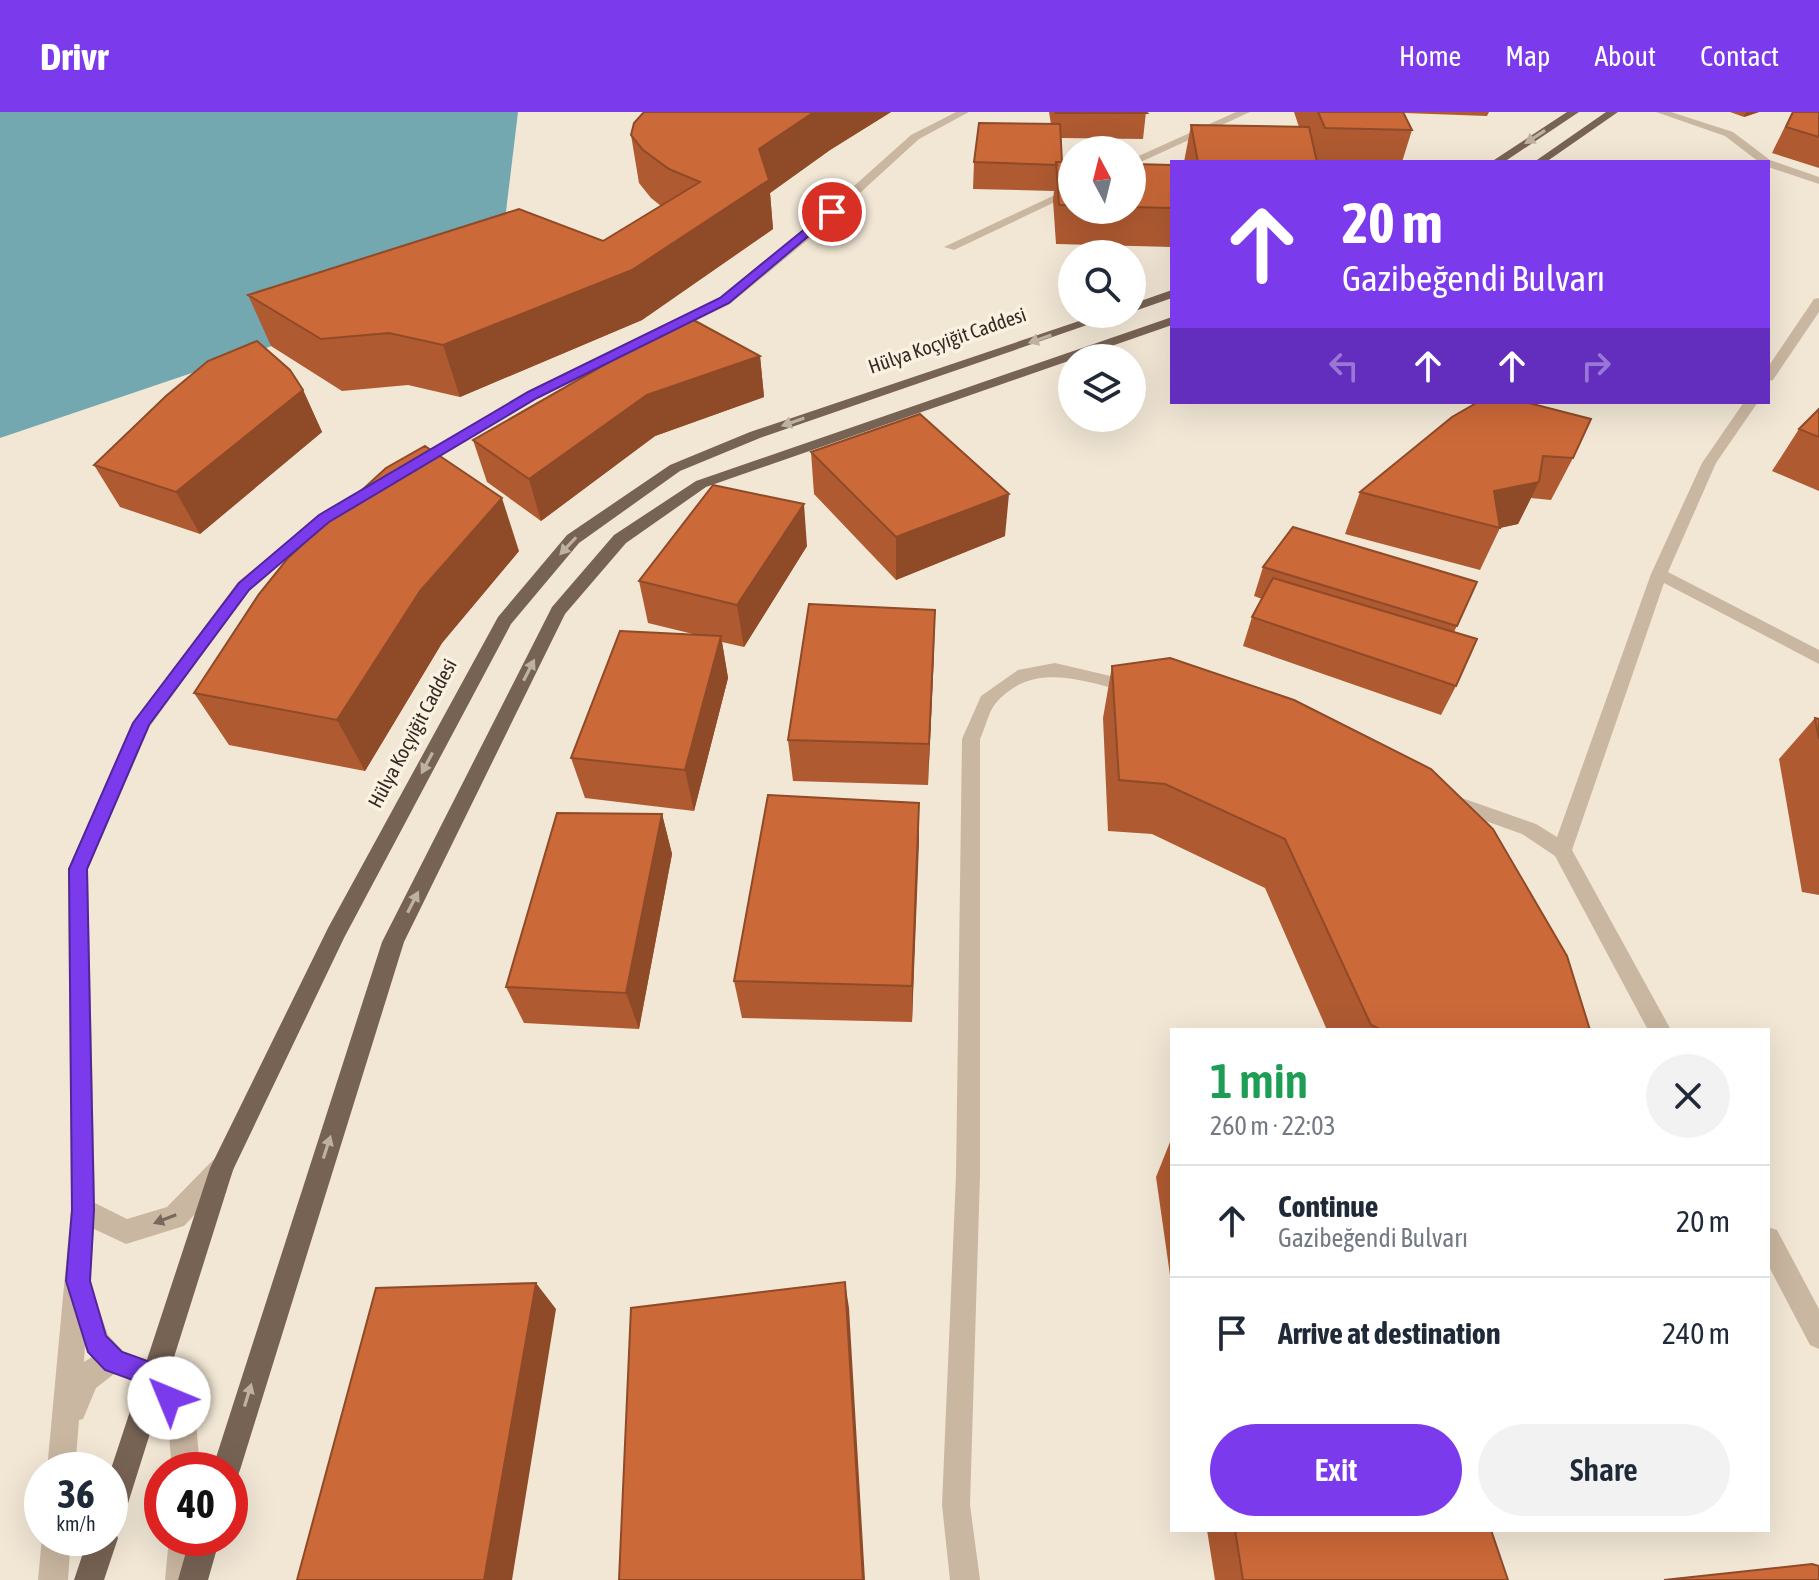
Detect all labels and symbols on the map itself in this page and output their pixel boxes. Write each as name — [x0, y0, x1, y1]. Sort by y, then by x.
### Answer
one-way arrow — [1524, 129, 1546, 144]
north arrow — [1058, 136, 1146, 224]
pin — [798, 178, 866, 246]
street label: Hülya Koçyiğit Caddesi — [865, 302, 1029, 378]
one-way arrow — [1027, 333, 1051, 345]
one-way arrow — [781, 416, 805, 428]
one-way arrow — [560, 537, 578, 556]
street label: Hülya Koçyiğit Caddesi — [363, 655, 461, 811]
one-way arrow — [522, 658, 536, 681]
one-way arrow — [421, 752, 434, 775]
one-way arrow — [406, 891, 420, 914]
one-way arrow — [321, 1135, 334, 1159]
one-way arrow — [153, 1213, 177, 1226]
position arrow — [127, 1356, 211, 1440]
one-way arrow — [243, 1383, 255, 1407]
speed limit sign: 40 — [144, 1452, 248, 1556]

